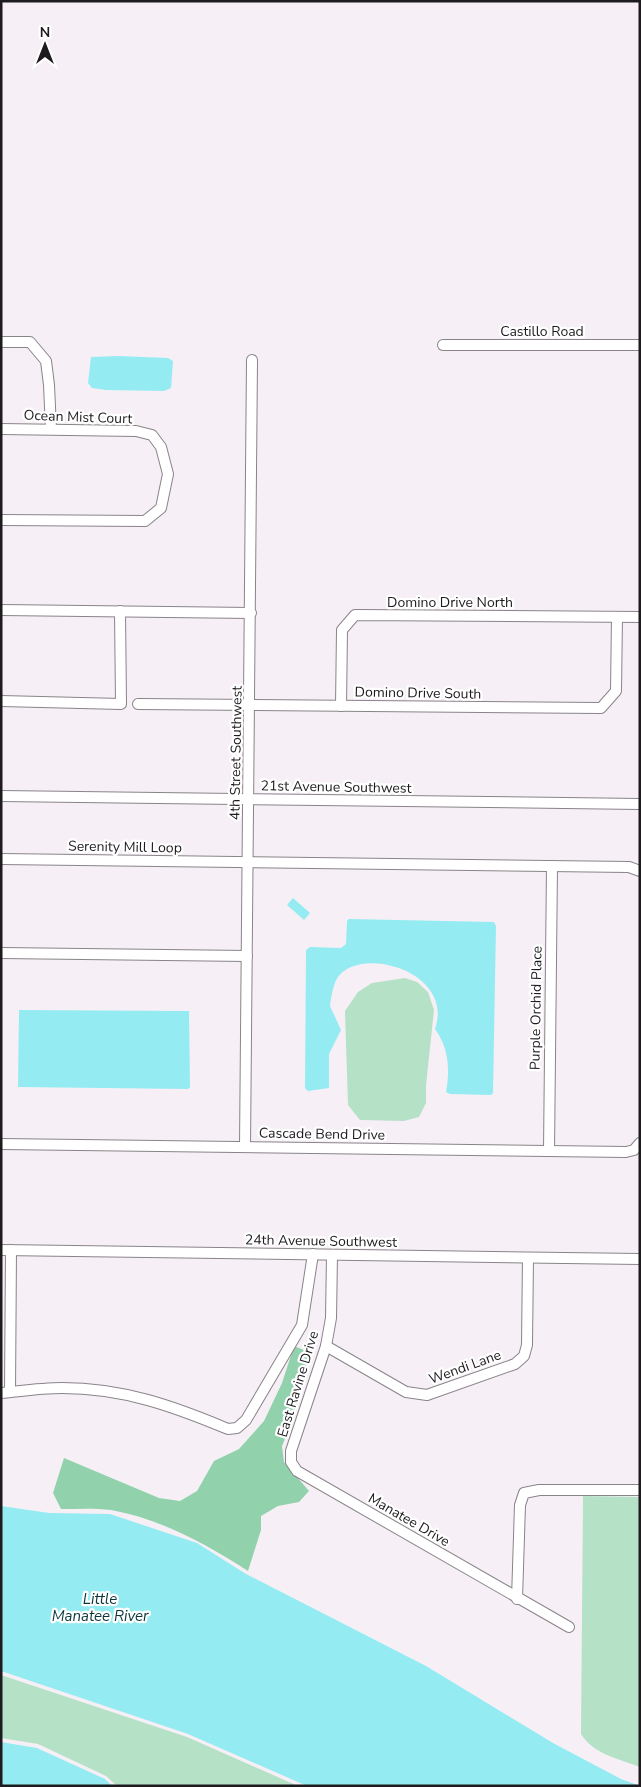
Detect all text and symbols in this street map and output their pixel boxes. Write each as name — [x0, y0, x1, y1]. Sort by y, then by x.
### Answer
north arrow — [20, 20, 70, 70]
text: N — [40, 23, 50, 42]
street label: Castillo Road — [500, 322, 584, 341]
street label: Ocean Mist Court — [23, 406, 133, 428]
street label: Domino Drive North — [387, 593, 513, 612]
street label: Domino Drive South — [355, 682, 481, 704]
street label: 4th Street Southwest — [225, 686, 247, 820]
street label: 21st Avenue Southwest — [260, 776, 412, 798]
street label: Serenity Mill Loop — [68, 837, 182, 857]
street label: Purple Orchid Place — [525, 946, 547, 1070]
street label: Cascade Bend Drive — [259, 1123, 385, 1145]
street label: 24th Avenue Southwest — [245, 1230, 397, 1252]
street label: East Ravine Drive — [273, 1329, 323, 1439]
street label: Wendi Lane — [426, 1345, 504, 1389]
street label: Manatee Drive — [365, 1489, 453, 1551]
water label: Little Manatee River — [52, 1589, 149, 1626]

